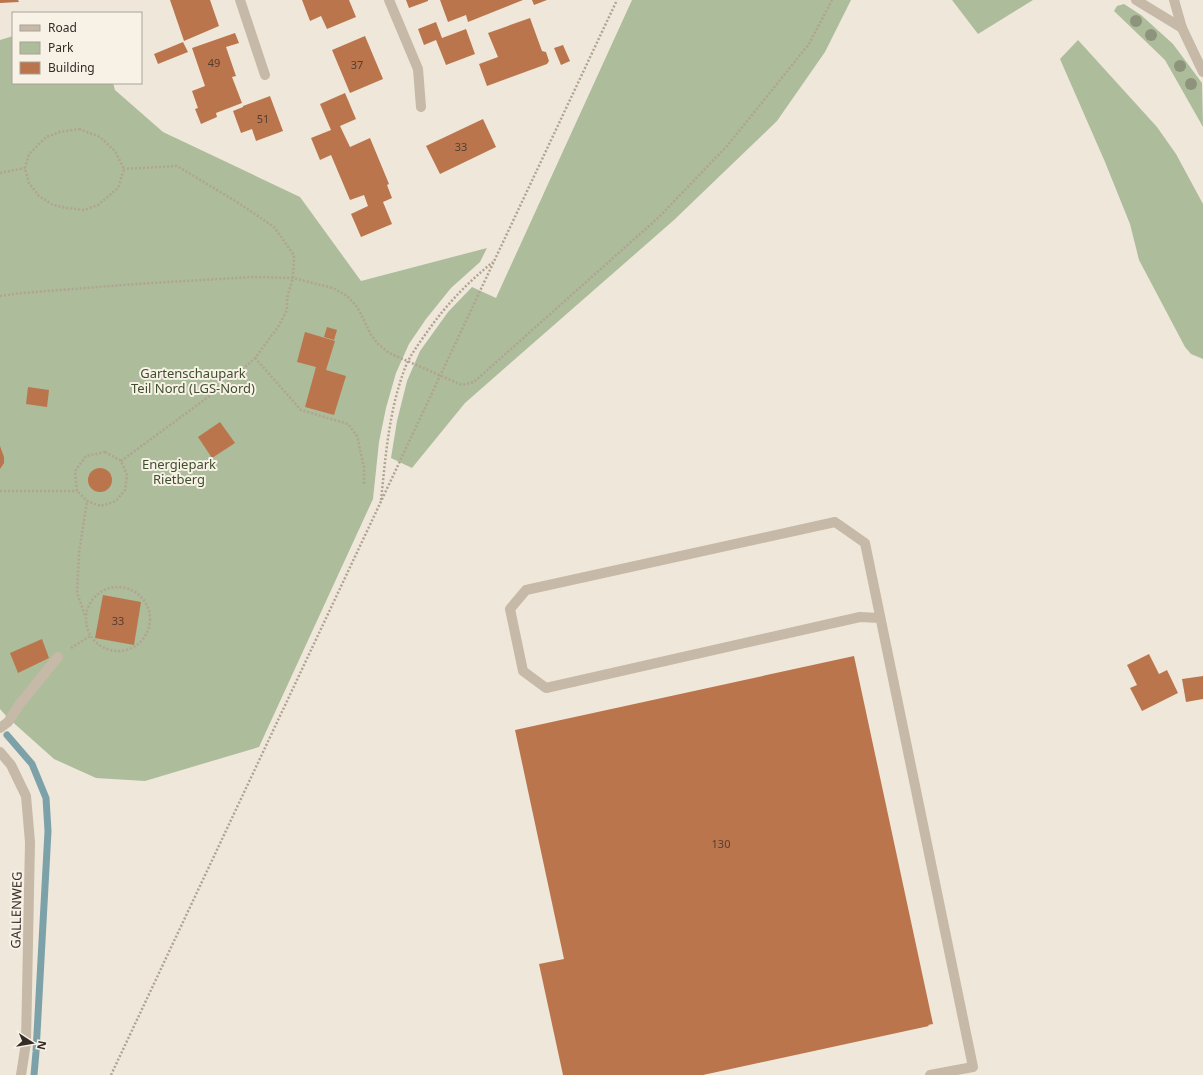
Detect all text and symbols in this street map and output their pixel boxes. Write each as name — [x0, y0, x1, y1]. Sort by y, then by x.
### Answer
legend — [12, 12, 142, 84]
text: Road — [48, 19, 77, 36]
text: Park — [48, 39, 74, 56]
house number: 49 — [208, 55, 220, 70]
house number: 37 — [351, 57, 363, 72]
text: Building — [48, 59, 95, 76]
house number: 51 — [257, 111, 269, 126]
house number: 33 — [455, 139, 467, 154]
park label: Gartenschaupark Teil Nord (LGS-Nord) — [131, 364, 255, 397]
park label: Energiepark Rietberg — [142, 455, 216, 488]
house number: 33 — [112, 613, 124, 628]
house number: 130 — [712, 836, 730, 851]
street label: GALLENWEG — [6, 871, 26, 949]
north arrow — [12, 1023, 52, 1063]
text: N — [34, 1039, 51, 1051]

